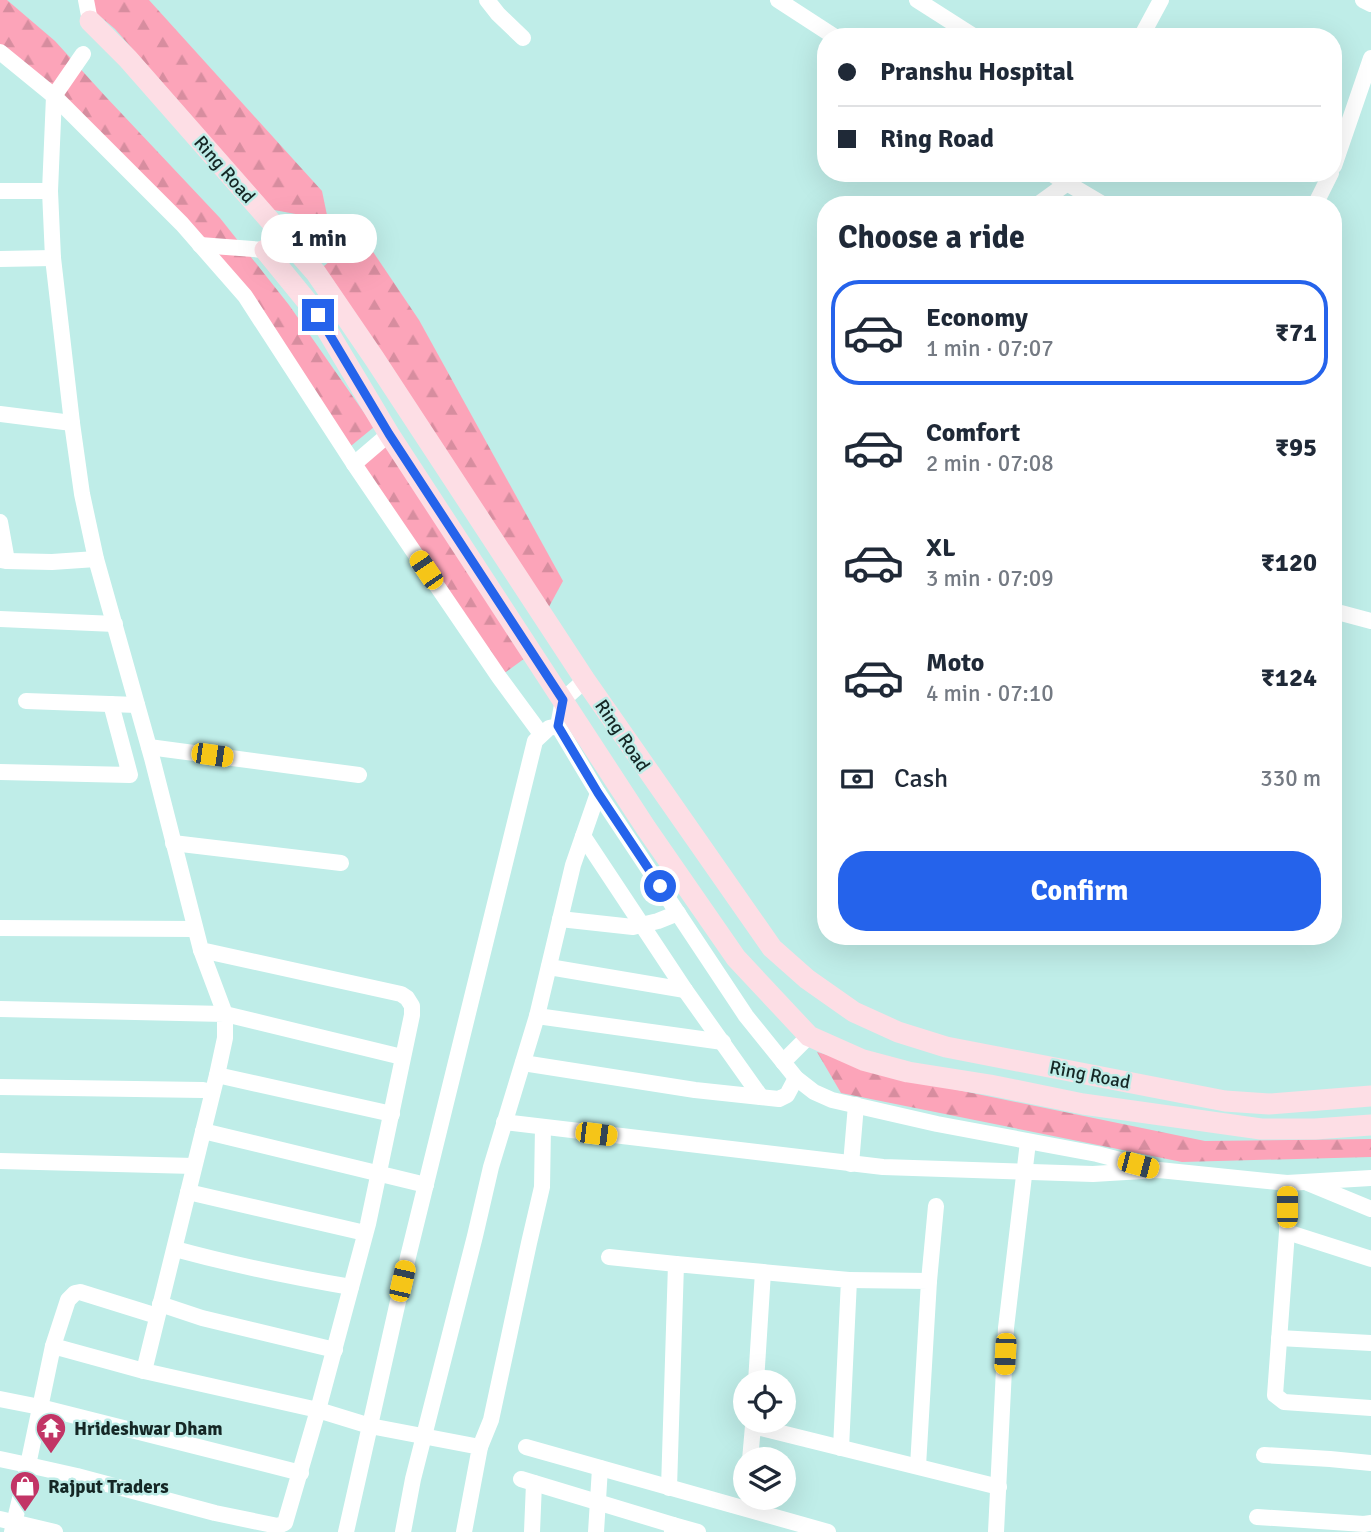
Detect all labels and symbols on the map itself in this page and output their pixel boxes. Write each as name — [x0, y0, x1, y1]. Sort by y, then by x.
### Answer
street label: Ring Road — [188, 131, 260, 208]
callout: 1 min — [260, 214, 376, 262]
route end — [302, 299, 334, 331]
car — [406, 547, 447, 593]
street label: Ring Road — [589, 695, 655, 776]
car — [190, 742, 235, 768]
route start — [644, 870, 676, 902]
street label: Ring Road — [1047, 1055, 1132, 1095]
car — [574, 1121, 619, 1147]
car — [1115, 1149, 1162, 1181]
car — [1277, 1186, 1298, 1228]
car — [388, 1258, 417, 1304]
car — [994, 1332, 1017, 1376]
temple icon: Hrideshwar Dham — [34, 1411, 68, 1455]
place label: Hrideshwar Dham — [74, 1417, 223, 1441]
shop icon: Rajput Traders — [8, 1469, 42, 1513]
place label: Rajput Traders — [48, 1475, 169, 1499]

